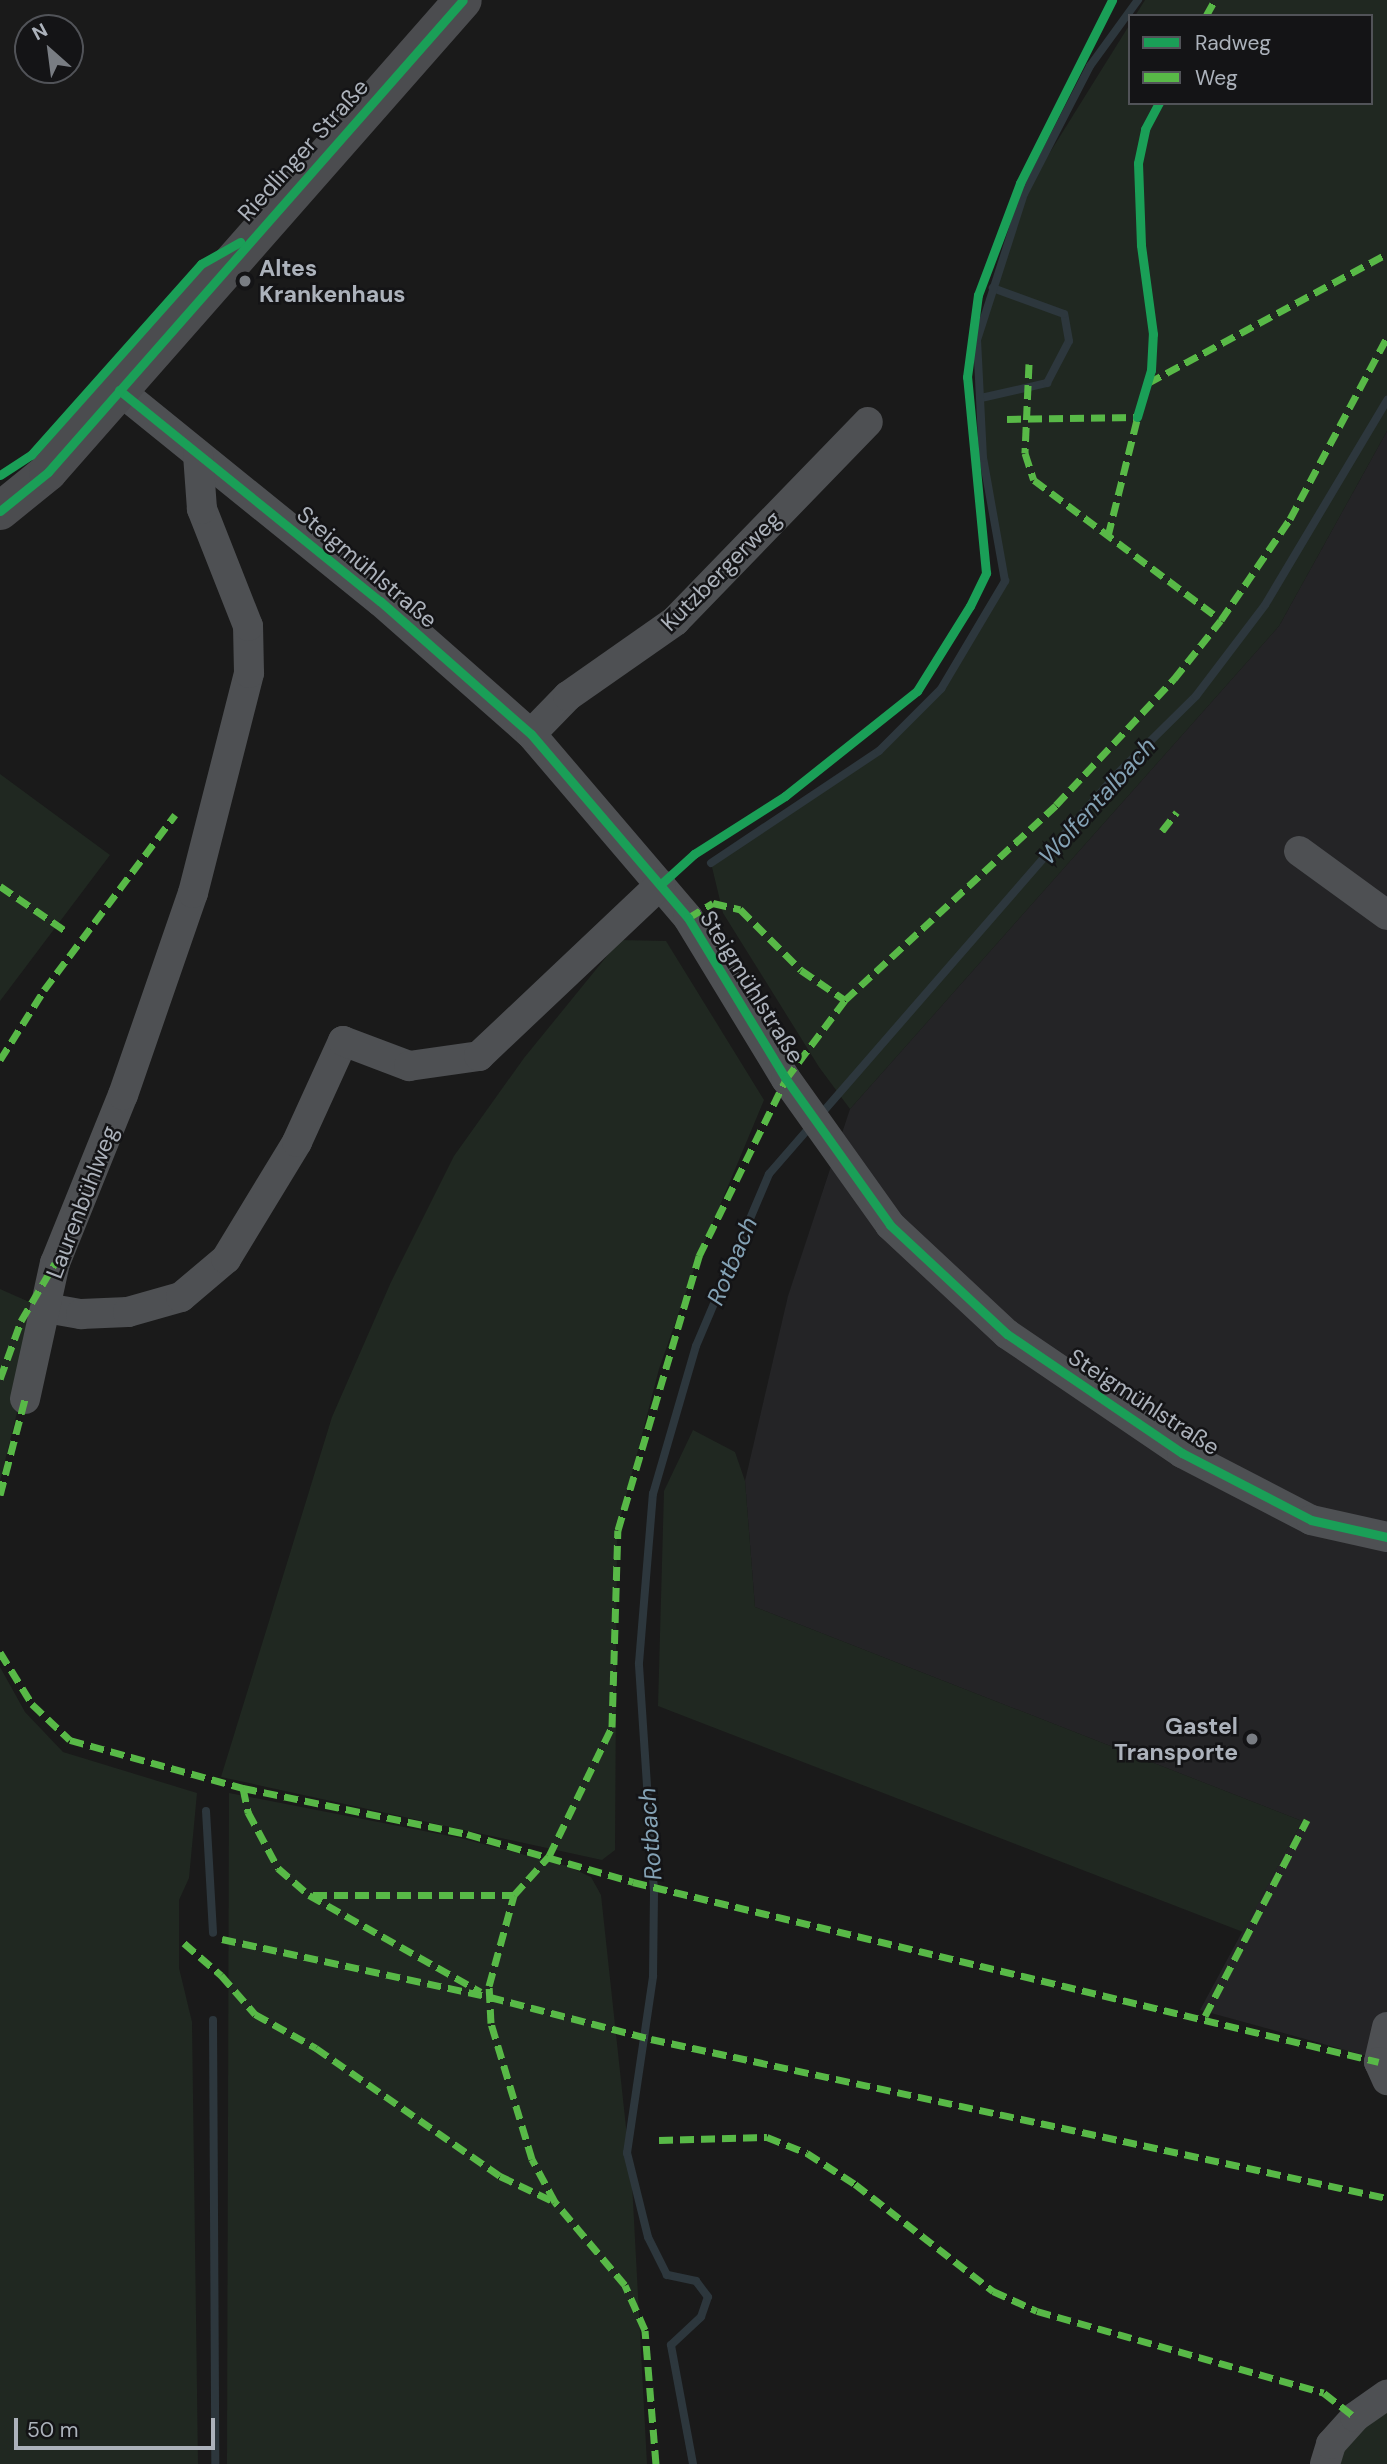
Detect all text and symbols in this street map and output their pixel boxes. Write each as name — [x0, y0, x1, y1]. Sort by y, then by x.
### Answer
north arrow — [14, 14, 84, 84]
legend — [1128, 14, 1373, 105]
text: N — [28, 17, 52, 46]
text: Radweg — [1195, 29, 1271, 57]
text: Weg — [1195, 64, 1238, 92]
street label: Riedlinger Straße — [232, 73, 374, 227]
place label: Altes Krankenhaus — [259, 254, 406, 308]
marker: Altes Krankenhaus — [237, 273, 253, 289]
street label: Steigmühlstraße — [291, 500, 443, 634]
street label: Kutzbergerweg — [655, 505, 787, 637]
water label: Wolfentalbach — [1032, 732, 1162, 870]
street label: Steigmühlstraße — [694, 906, 810, 1068]
street label: Laurenbühlweg — [40, 1122, 124, 1282]
water label: Rotbach — [701, 1213, 763, 1309]
street label: Steigmühlstraße — [1063, 1343, 1225, 1461]
place label: Gastel Transporte — [1114, 1712, 1238, 1766]
marker: Gastel Transporte — [1244, 1731, 1260, 1747]
water label: Rotbach — [632, 1787, 668, 1881]
scale bar — [18, 2404, 219, 2448]
text: 50 m — [27, 2416, 78, 2444]

